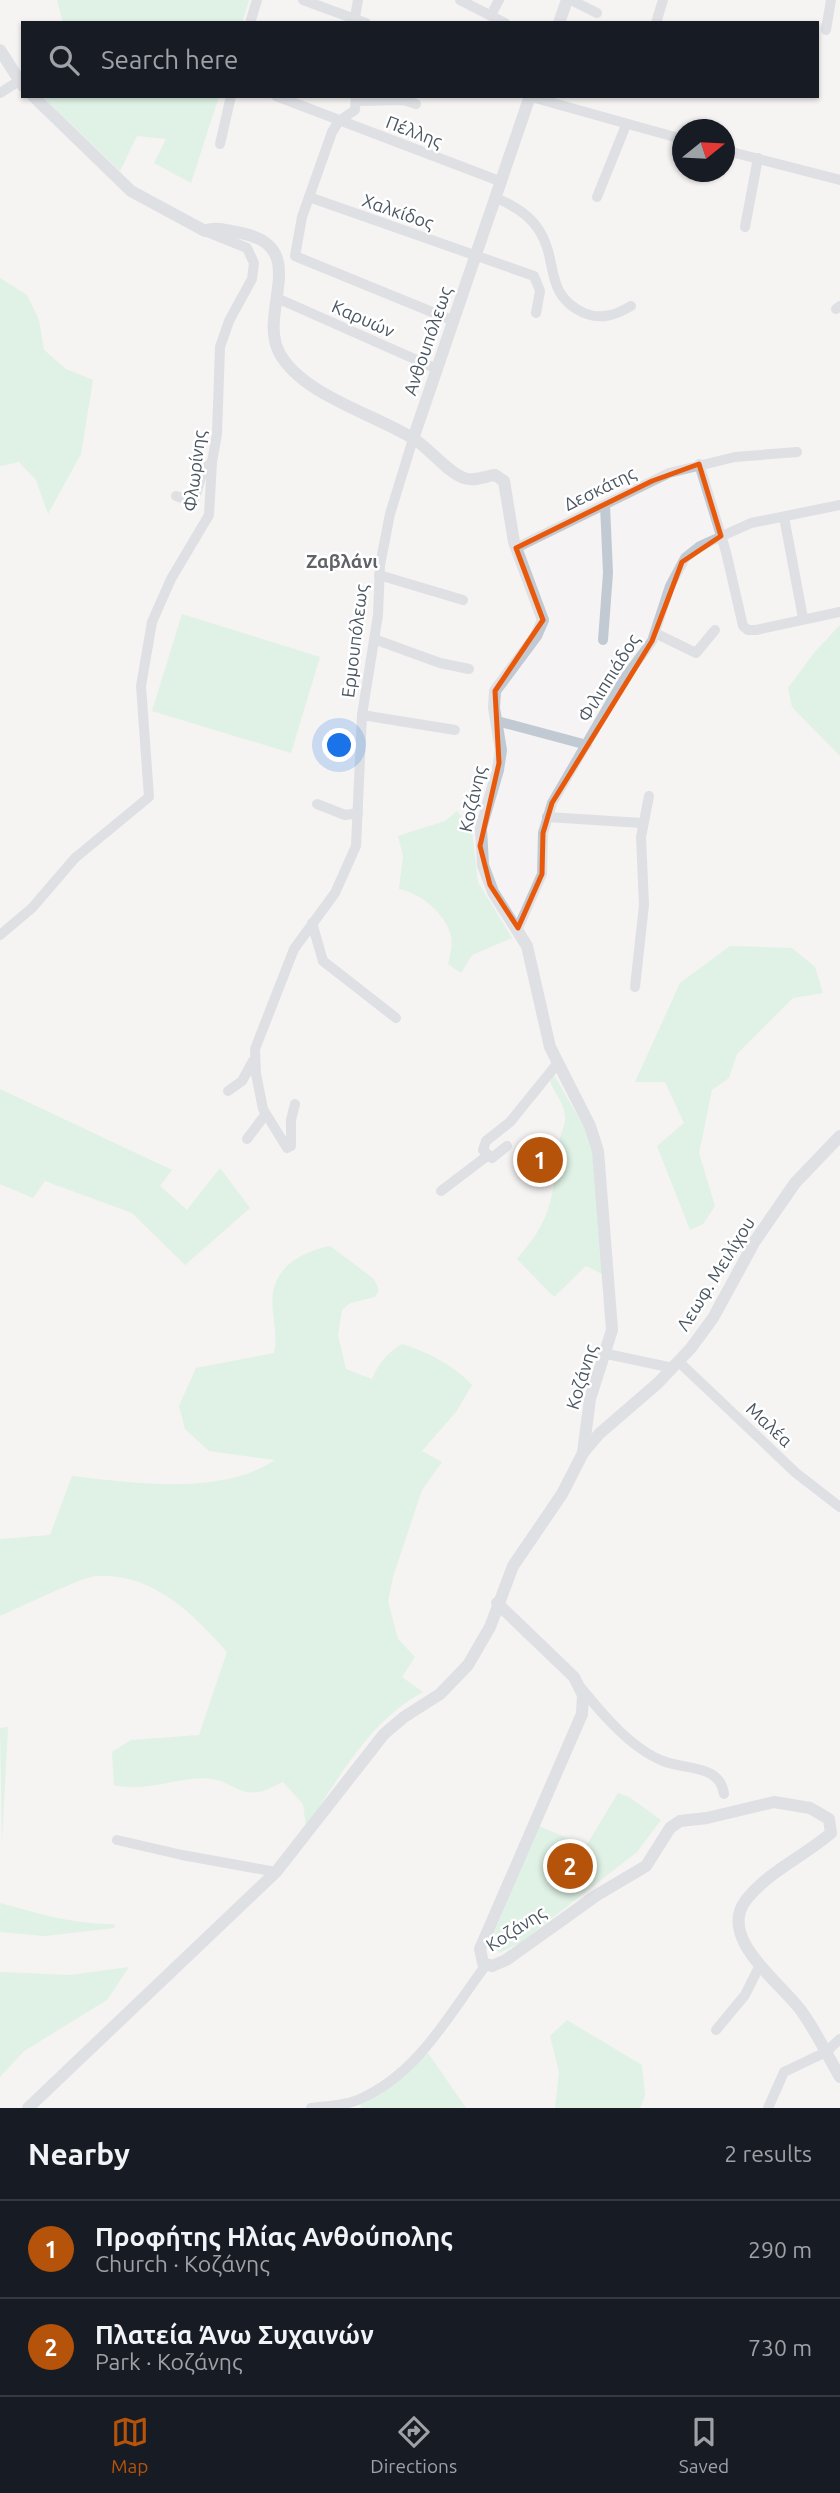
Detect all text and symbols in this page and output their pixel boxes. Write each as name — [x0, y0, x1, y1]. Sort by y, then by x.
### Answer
search box — [21, 21, 819, 98]
icon: search — [45, 41, 83, 79]
text: Search here — [101, 45, 238, 74]
street label: Πέλλης — [383, 111, 445, 152]
north arrow — [672, 119, 735, 182]
street label: Χαλκίδος — [360, 190, 437, 234]
street label: Ανθουπόλεως — [399, 284, 456, 398]
street label: Καρυών — [329, 295, 398, 341]
street label: Φλωρίνης — [179, 429, 210, 513]
street label: Δεσκάτης — [560, 462, 639, 515]
district label: Ζαβλάνι — [306, 550, 378, 572]
street label: Ερμουπόλεως — [337, 583, 372, 699]
street label: Φιλιππιάδος — [573, 630, 644, 726]
your location — [322, 728, 356, 762]
street label: Κοζάνης — [455, 764, 490, 834]
pin: 1 — [517, 1134, 563, 1186]
street label: Λεωφ. Μειλίχου — [672, 1213, 758, 1334]
street label: Κοζάνης — [562, 1342, 601, 1412]
street label: Μαλέα — [743, 1398, 797, 1451]
pin: 2 — [547, 1840, 593, 1892]
street label: Κοζάνης — [482, 1902, 550, 1956]
text: Nearby — [28, 2137, 130, 2171]
text: 2 results — [724, 2141, 812, 2166]
text: Προφήτης Ηλίας Ανθούπολης — [95, 2222, 453, 2251]
text: 1 — [45, 2237, 57, 2262]
text: 290 m — [748, 2237, 812, 2262]
text: Church · Κοζάνης — [95, 2251, 270, 2276]
text: Πλατεία Άνω Συχαινών — [95, 2320, 374, 2349]
text: 2 — [45, 2335, 57, 2360]
text: 730 m — [748, 2335, 812, 2360]
text: Park · Κοζάνης — [95, 2349, 242, 2374]
tab: Map — [111, 2413, 149, 2477]
tab: Directions — [370, 2413, 457, 2477]
tab: Saved — [679, 2413, 729, 2477]

